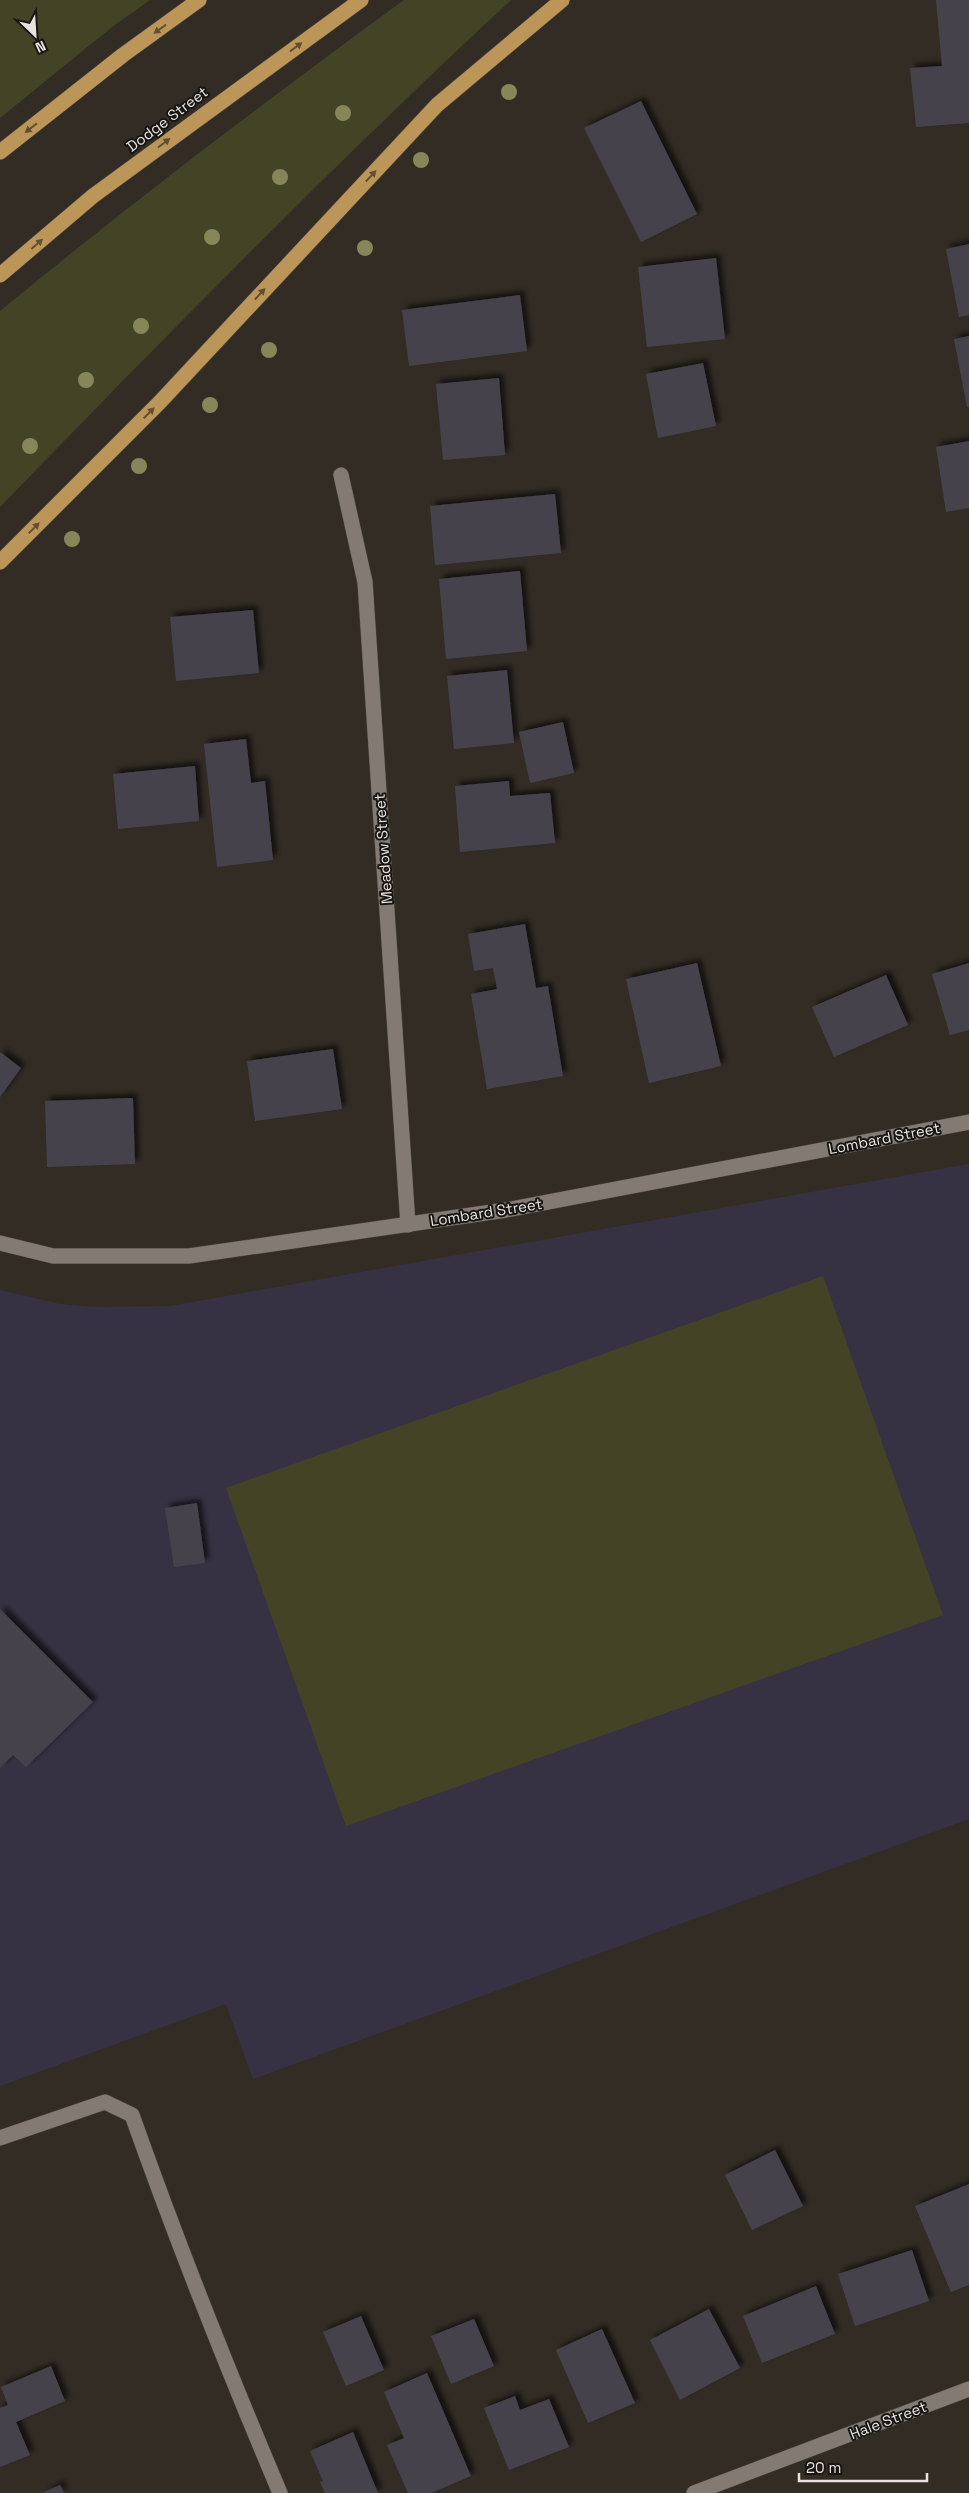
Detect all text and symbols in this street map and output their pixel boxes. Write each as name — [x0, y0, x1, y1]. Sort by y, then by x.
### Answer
north arrow — [10, 10, 60, 60]
one-way arrow — [153, 24, 167, 34]
text: N — [32, 37, 49, 57]
one-way arrow — [289, 42, 303, 52]
street label: Dodge Street — [123, 82, 212, 156]
one-way arrow — [25, 122, 38, 133]
one-way arrow — [157, 137, 170, 148]
one-way arrow — [365, 170, 377, 182]
one-way arrow — [30, 238, 43, 249]
one-way arrow — [254, 289, 266, 301]
one-way arrow — [143, 407, 155, 419]
one-way arrow — [28, 522, 40, 534]
street label: Meadow Street — [370, 793, 396, 905]
street label: Lombard Street — [827, 1118, 942, 1158]
street label: Lombard Street — [429, 1194, 544, 1230]
street label: Hale Street — [847, 2397, 929, 2443]
scale bar — [799, 2450, 926, 2482]
text: 20 m — [806, 2458, 841, 2477]

